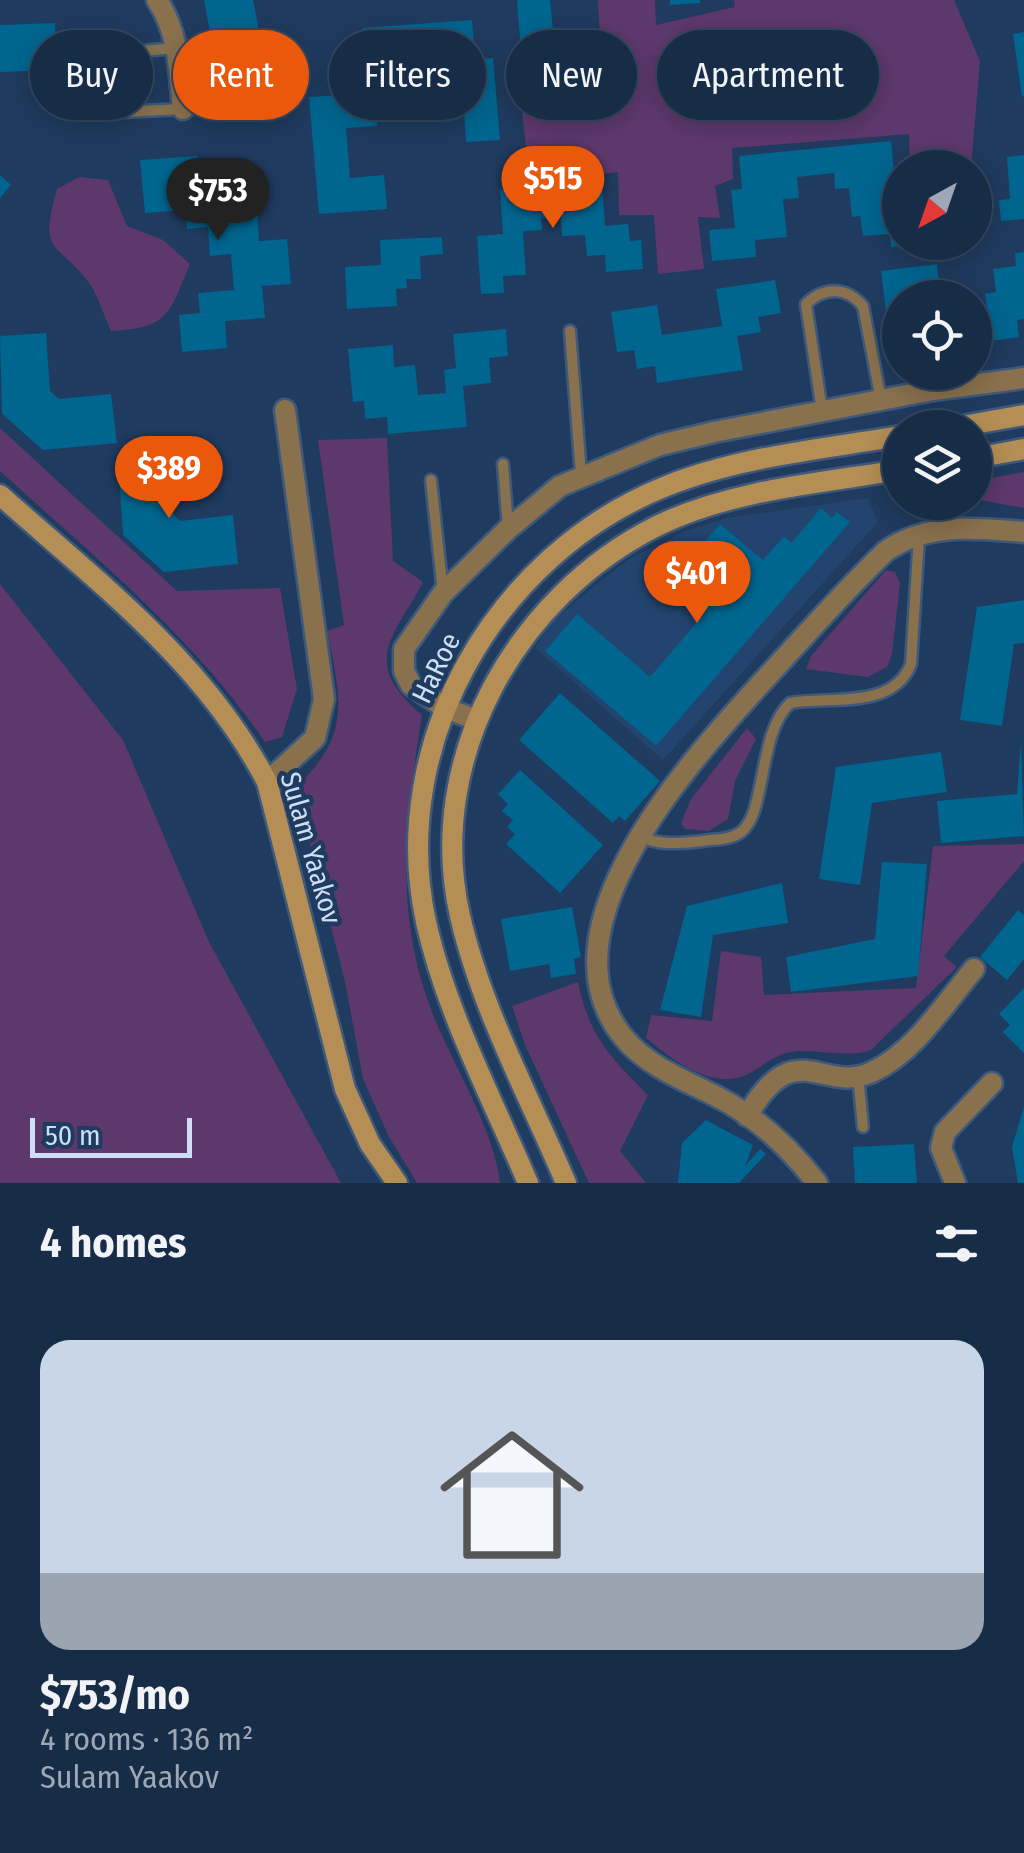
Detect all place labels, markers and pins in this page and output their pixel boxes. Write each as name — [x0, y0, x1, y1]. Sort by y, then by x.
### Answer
pin: $515 — [494, 146, 612, 231]
pin: $753 — [159, 158, 277, 243]
pin: $389 — [110, 436, 228, 521]
pin: $401 — [638, 541, 756, 626]

